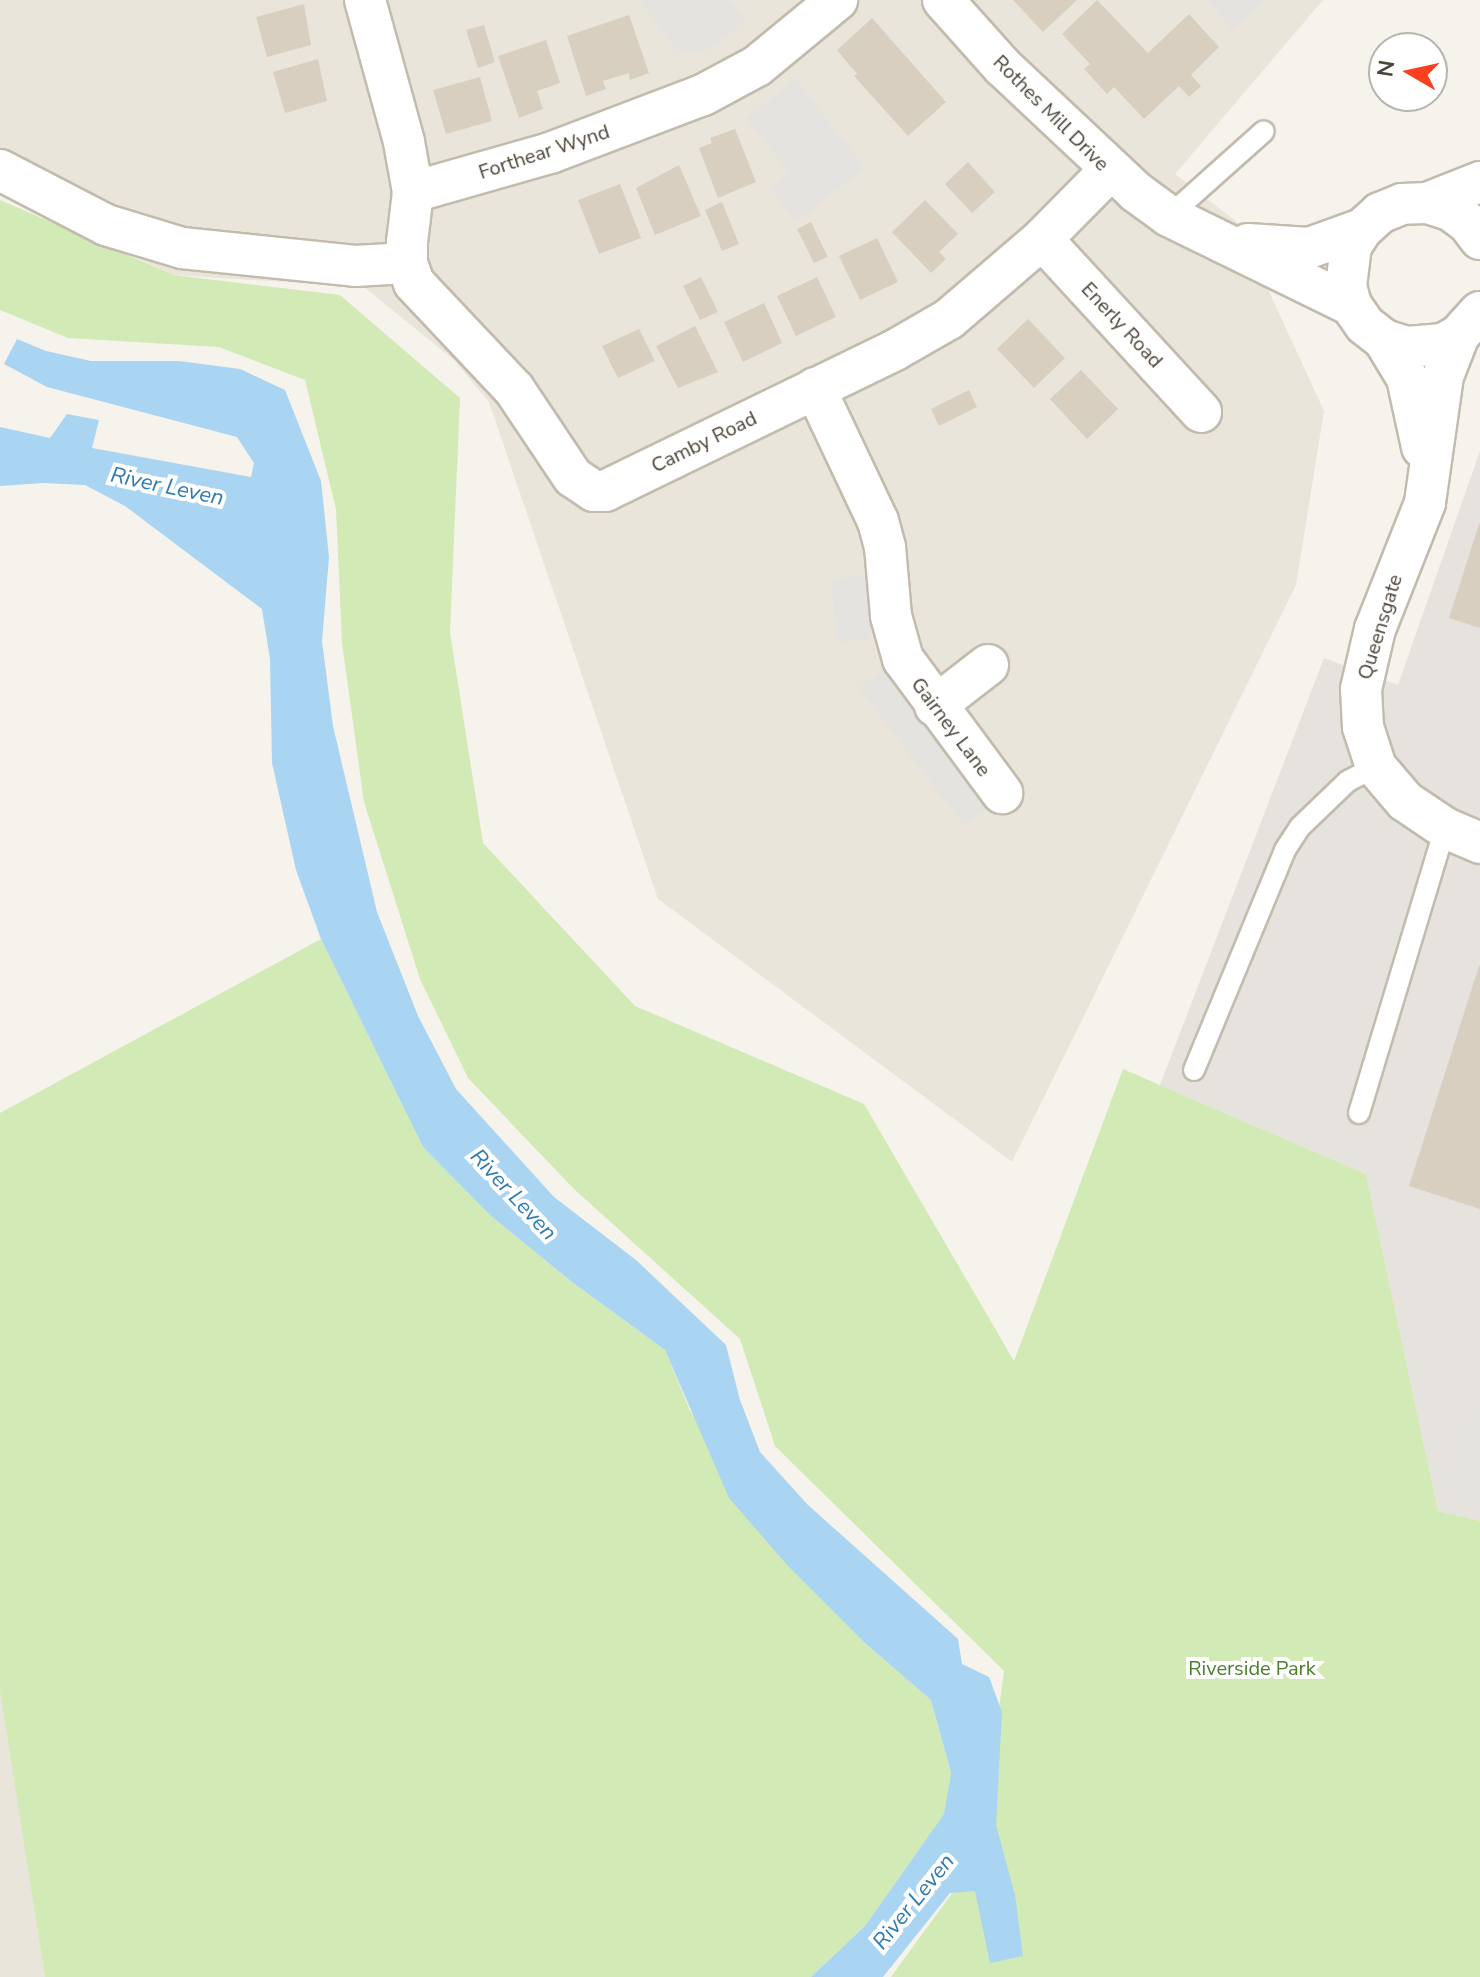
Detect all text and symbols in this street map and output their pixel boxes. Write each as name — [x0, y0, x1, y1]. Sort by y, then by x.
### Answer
north arrow — [1368, 32, 1448, 112]
street label: Rothes Mill Drive — [988, 50, 1114, 176]
text: N — [1370, 58, 1402, 79]
street label: Forthear Wynd — [476, 120, 612, 184]
street label: Enerly Road — [1076, 277, 1168, 373]
street label: Camby Road — [647, 406, 761, 478]
water label: River Leven — [108, 462, 226, 512]
street label: Queensgate — [1353, 572, 1407, 682]
street label: Gairney Lane — [906, 673, 996, 781]
water label: River Leven — [464, 1144, 562, 1246]
park label: Riverside Park — [1188, 1656, 1316, 1680]
water label: River Leven — [868, 1849, 960, 1955]

